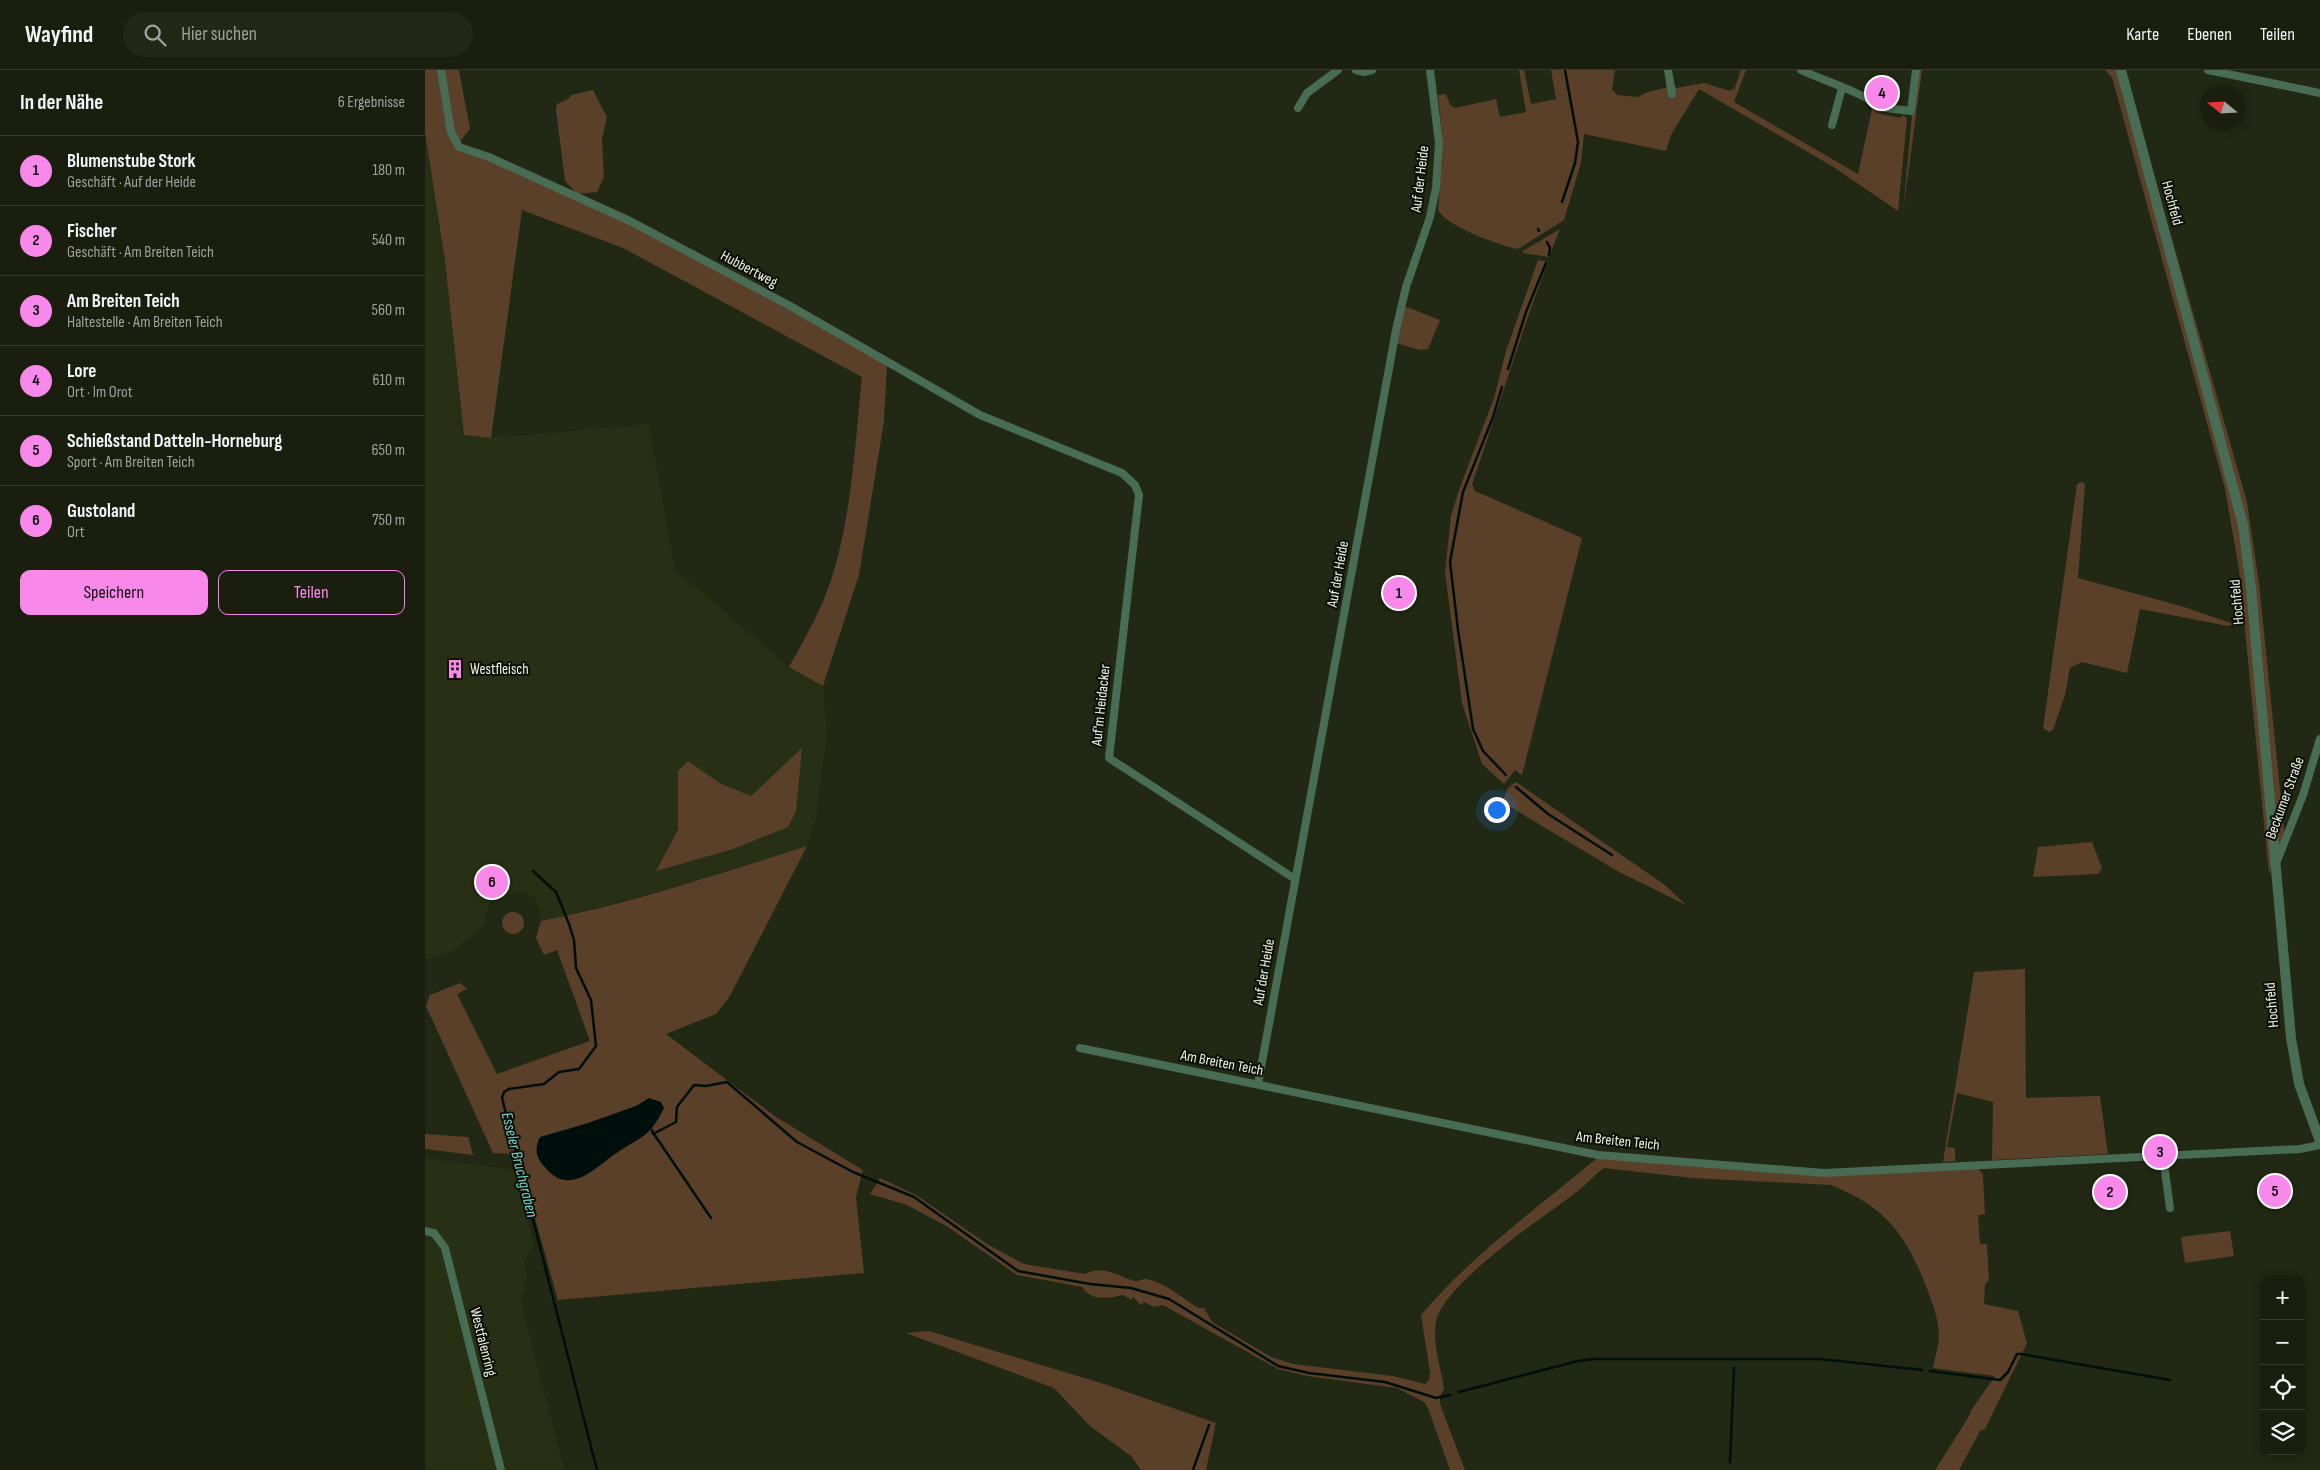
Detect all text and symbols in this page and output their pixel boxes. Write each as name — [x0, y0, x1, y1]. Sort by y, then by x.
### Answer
search box — [123, 12, 473, 57]
text: Wayfind — [25, 20, 93, 49]
icon: search — [141, 21, 169, 49]
text: Hier suchen — [181, 23, 257, 46]
text: Karte — [2126, 24, 2159, 45]
text: Ebenen — [2187, 24, 2232, 45]
text: Teilen — [2260, 24, 2295, 45]
pin: 4 — [1866, 74, 1898, 112]
north arrow — [2200, 85, 2245, 130]
text: In der Nähe — [20, 90, 103, 115]
text: 6 Ergebnisse — [338, 93, 405, 112]
street label: Auf der Heide — [1406, 145, 1434, 214]
text: Blumenstube Stork — [67, 150, 195, 173]
text: 1 — [33, 161, 39, 180]
text: 180 m — [372, 161, 405, 180]
text: Geschäft · Auf der Heide — [67, 173, 196, 192]
street label: Hochfeld — [2157, 179, 2187, 227]
text: Fischer — [67, 220, 117, 243]
text: 2 — [32, 231, 40, 250]
text: 540 m — [372, 231, 405, 250]
text: Geschäft · Am Breiten Teich — [67, 243, 214, 262]
street label: Hubbertweg — [717, 246, 781, 292]
text: Am Breiten Teich — [67, 290, 180, 313]
text: 3 — [32, 301, 40, 320]
text: 560 m — [372, 301, 405, 320]
text: Haltestelle · Am Breiten Teich — [67, 313, 223, 332]
text: Lore — [67, 360, 96, 383]
text: 4 — [32, 371, 40, 390]
text: 610 m — [372, 371, 405, 390]
text: Ort · Im Orot — [67, 383, 133, 402]
text: Schießstand Datteln-Horneburg — [67, 430, 282, 453]
text: 5 — [32, 441, 40, 460]
text: 650 m — [372, 441, 405, 460]
text: Sport · Am Breiten Teich — [67, 453, 195, 472]
text: Gustoland — [67, 500, 135, 523]
text: 6 — [32, 511, 40, 530]
text: 750 m — [372, 511, 405, 530]
text: Ort — [67, 523, 85, 542]
street label: Auf der Heide — [1323, 539, 1353, 610]
button: Speichern — [20, 570, 208, 615]
button: Teilen — [218, 570, 405, 615]
pin: 1 — [1383, 574, 1415, 612]
street label: Hochfeld — [2226, 579, 2248, 625]
building icon: Westfleisch — [444, 658, 466, 680]
place label: Westfleisch — [470, 660, 529, 679]
street label: Auf'm Heidacker — [1087, 663, 1115, 748]
street label: Beckumer Straße — [2261, 754, 2309, 842]
your location — [1484, 797, 1510, 823]
pin: 6 — [476, 863, 508, 901]
street label: Auf der Heide — [1249, 937, 1279, 1008]
street label: Hochfeld — [2261, 982, 2283, 1028]
street label: Am Breiten Teich — [1178, 1045, 1265, 1080]
water label: Esseler Bruchgraben — [497, 1110, 541, 1220]
street label: Am Breiten Teich — [1574, 1127, 1661, 1155]
pin: 3 — [2144, 1133, 2176, 1171]
pin: 5 — [2259, 1172, 2291, 1210]
pin: 2 — [2094, 1173, 2126, 1211]
map controls — [2260, 1275, 2305, 1455]
button: + — [2260, 1275, 2305, 1320]
street label: Westfalenring — [465, 1306, 501, 1378]
button: − — [2260, 1320, 2305, 1365]
button: locate — [2260, 1365, 2305, 1410]
button: layers — [2260, 1410, 2305, 1455]

